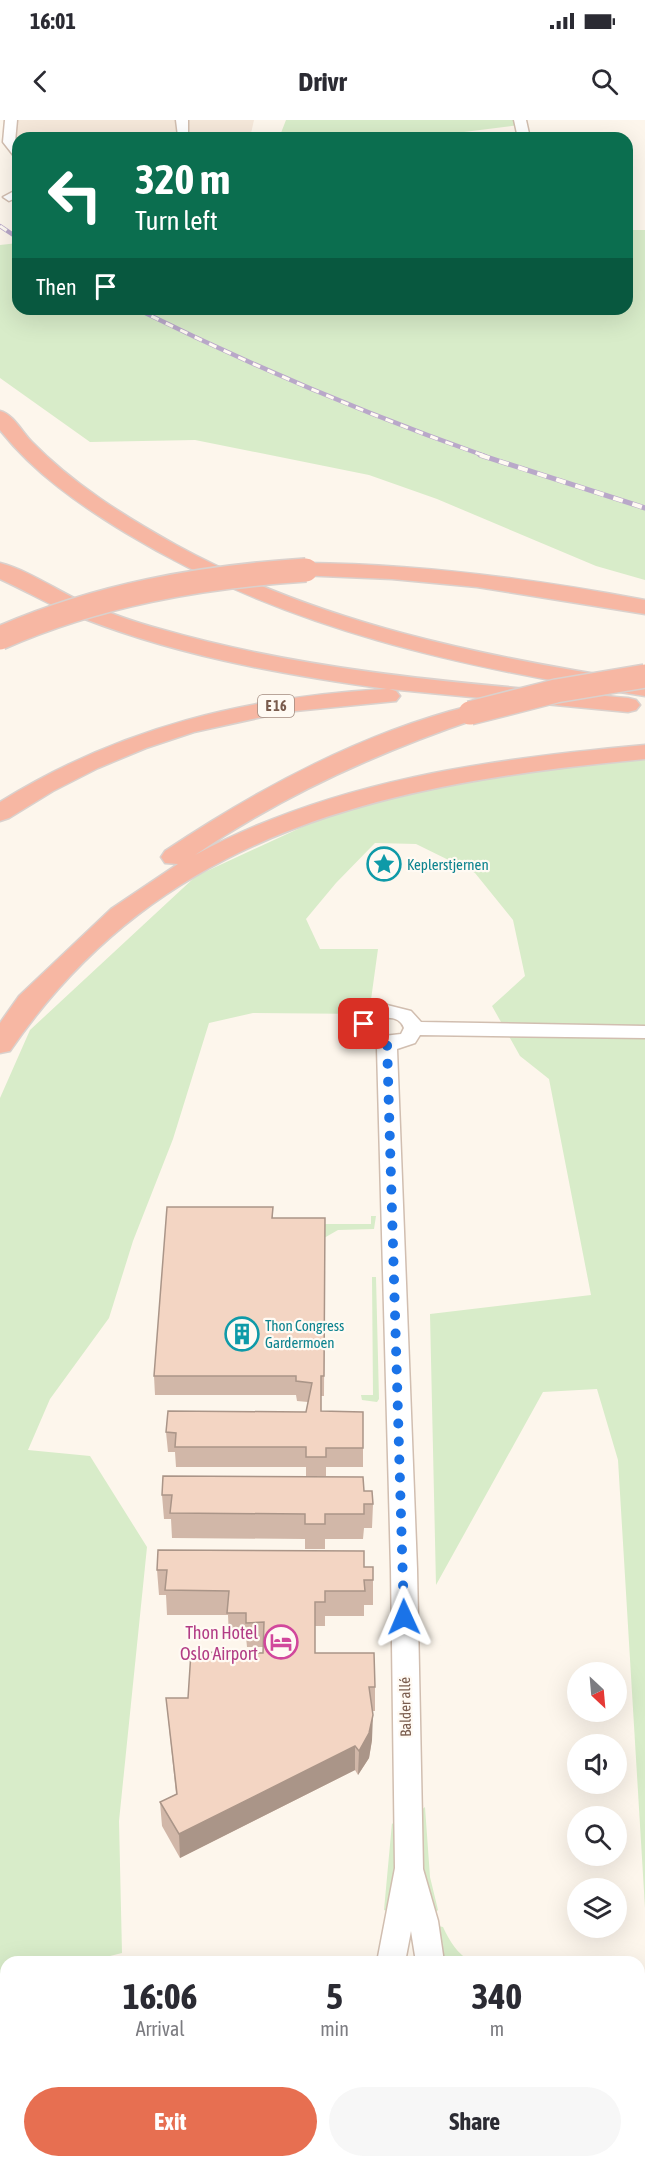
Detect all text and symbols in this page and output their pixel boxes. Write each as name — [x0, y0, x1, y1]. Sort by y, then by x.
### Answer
text: 16:01 — [30, 8, 76, 34]
icon: back — [24, 65, 57, 98]
icon: search — [588, 65, 621, 98]
text: Drivr — [298, 66, 347, 97]
text: 320 m — [135, 155, 230, 203]
icon: left — [36, 156, 114, 234]
text: Turn left — [135, 205, 218, 236]
icon: arrive — [89, 270, 122, 303]
text: Then — [36, 274, 77, 300]
road number: E 16 — [258, 695, 294, 717]
place icon: Keplerstjernen — [366, 846, 402, 882]
place label: Keplerstjernen — [407, 856, 489, 873]
pin — [338, 998, 389, 1049]
icon: arrive — [347, 1007, 380, 1040]
building icon: Thon Congress Gardermoen — [224, 1316, 260, 1352]
place label: Thon Congress Gardermoen — [265, 1317, 344, 1351]
position arrow — [372, 1585, 436, 1649]
place label: Thon Hotel Oslo Airport — [180, 1622, 258, 1664]
hotel icon: Thon Hotel Oslo Airport — [263, 1624, 299, 1660]
north arrow — [567, 1662, 627, 1722]
map controls — [567, 1662, 627, 1938]
street label: Balder allé — [396, 1677, 414, 1737]
button: sound — [567, 1734, 627, 1794]
button: search — [567, 1806, 627, 1866]
button: layers — [567, 1878, 627, 1938]
text: 16:06 — [123, 1975, 197, 2017]
text: 5 — [326, 1975, 343, 2017]
text: 340 — [472, 1975, 522, 2017]
text: Arrival — [136, 2017, 185, 2040]
text: min — [320, 2017, 349, 2040]
text: m — [490, 2017, 504, 2040]
button: Exit — [24, 2087, 317, 2156]
button: Share — [329, 2087, 621, 2156]

